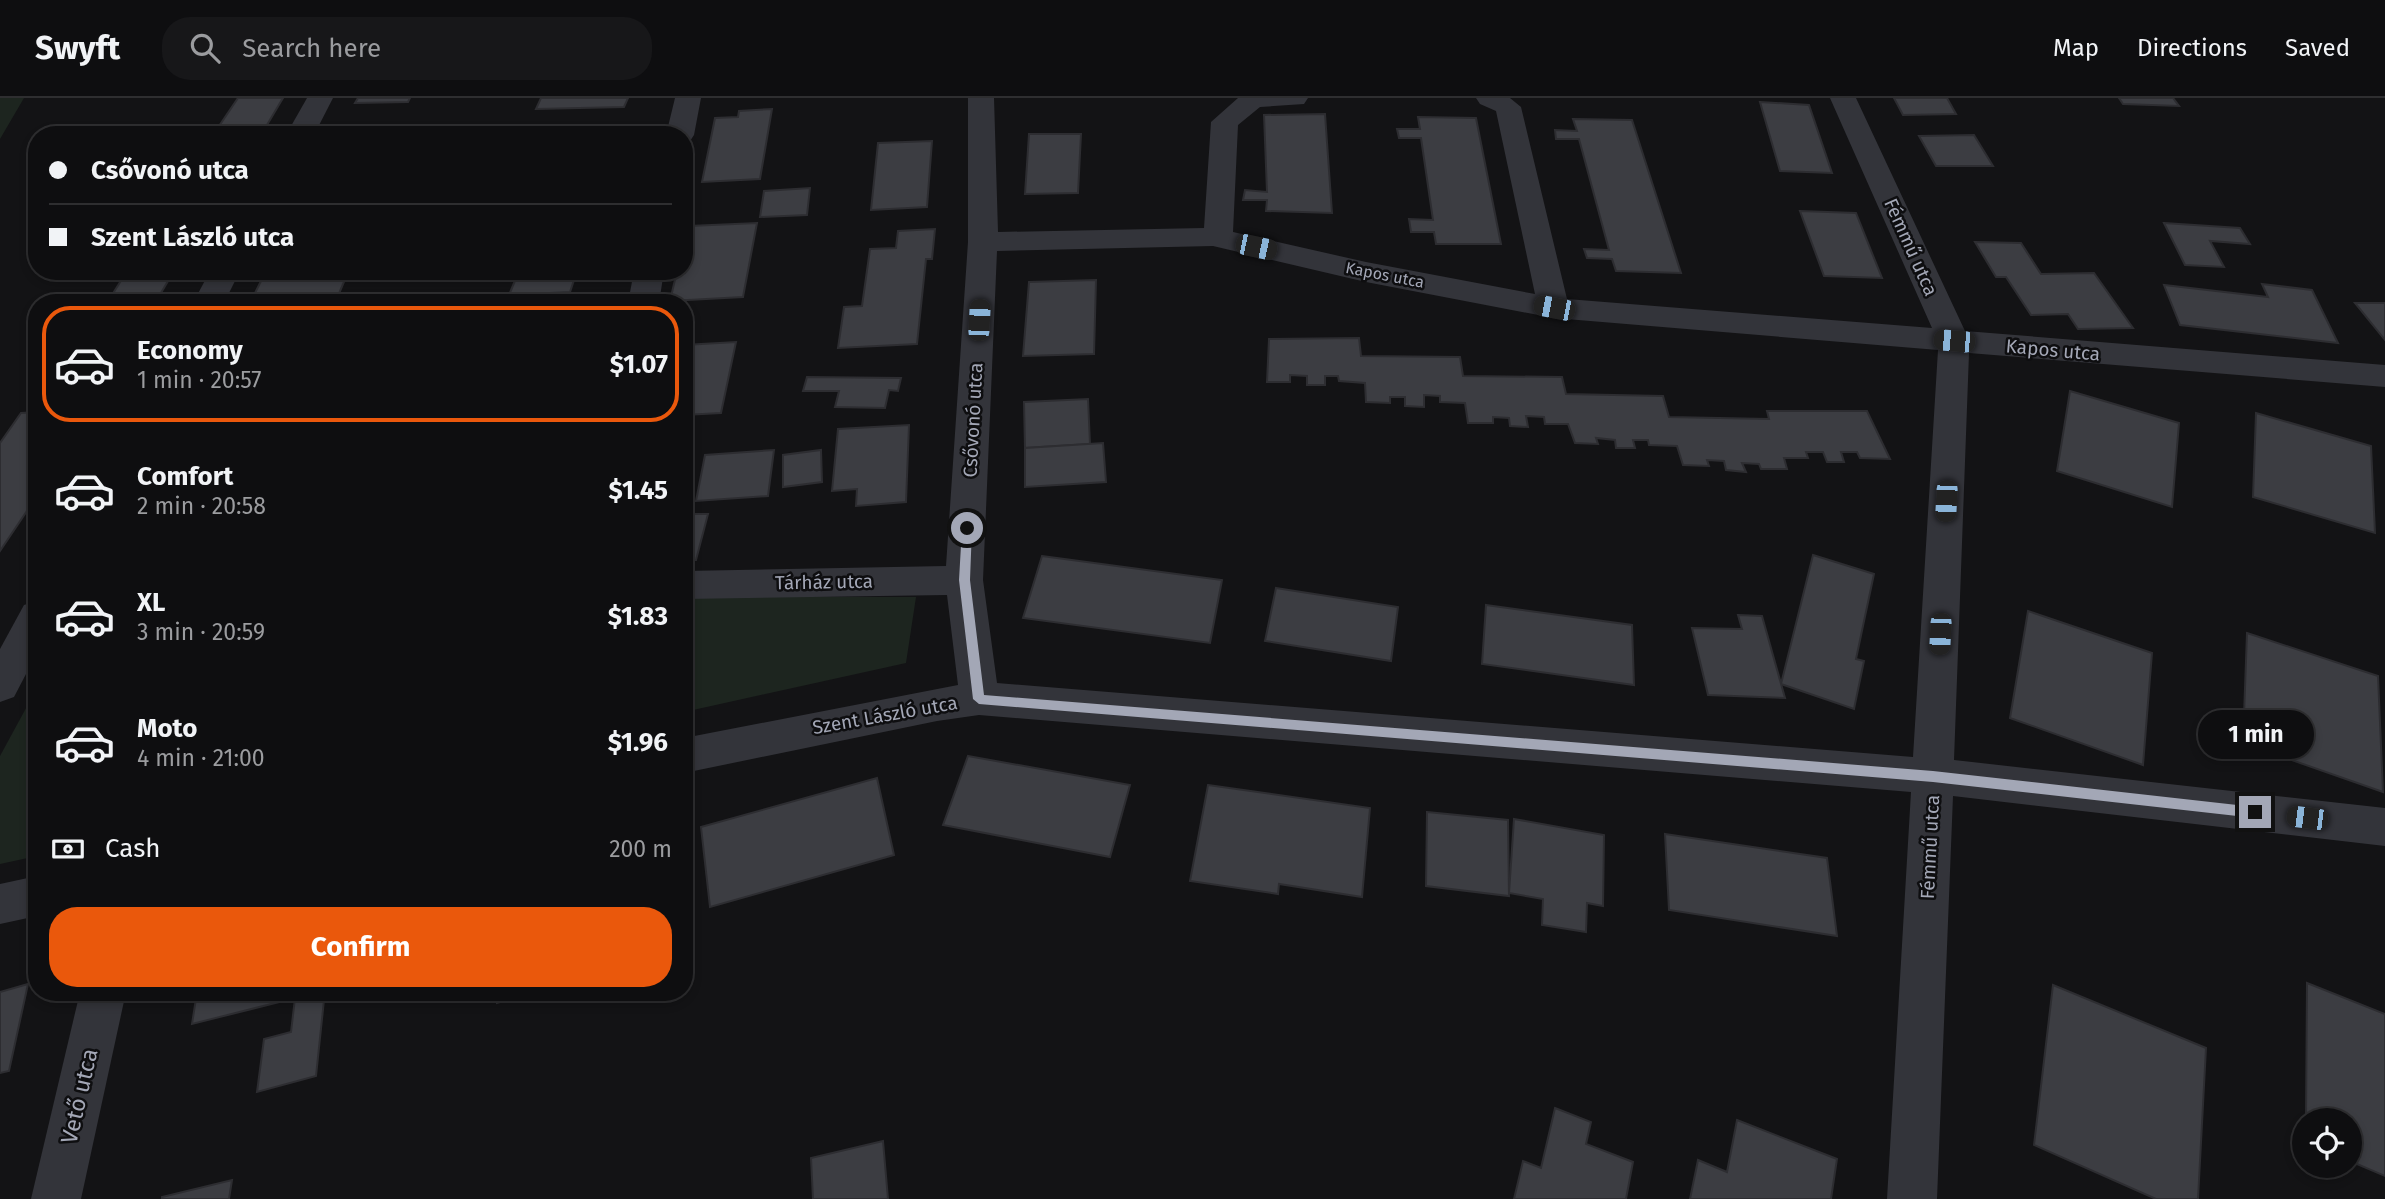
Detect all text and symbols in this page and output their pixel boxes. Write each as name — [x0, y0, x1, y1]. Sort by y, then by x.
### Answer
search box — [162, 17, 652, 80]
text: Swyft — [35, 28, 120, 68]
icon: search — [186, 29, 224, 67]
text: Search here — [242, 33, 381, 64]
text: Map — [2053, 34, 2099, 62]
text: Directions — [2137, 34, 2247, 62]
text: Saved — [2285, 34, 2350, 62]
text: Csővonó utca — [91, 155, 249, 186]
street label: Fémmű utca — [1879, 195, 1943, 299]
text: Szent László utca — [91, 222, 294, 253]
car — [1234, 232, 1279, 262]
street label: Kapos utca — [1344, 258, 1426, 292]
car — [1532, 294, 1577, 322]
car — [968, 298, 991, 342]
car — [1933, 329, 1976, 353]
icon: car — [53, 333, 116, 396]
street label: Kapos utca — [2005, 334, 2101, 366]
text: Economy — [137, 335, 243, 366]
text: $1.07 — [610, 349, 668, 380]
street label: Csővonó utca — [959, 362, 987, 478]
text: 1 min · 20:57 — [137, 366, 261, 394]
icon: car — [53, 459, 116, 522]
text: Comfort — [137, 461, 233, 492]
text: $1.45 — [609, 475, 668, 506]
car — [1935, 479, 1958, 523]
text: 2 min · 20:58 — [137, 492, 266, 520]
route start — [951, 512, 983, 544]
street label: Tárház utca — [775, 570, 873, 594]
icon: car — [53, 585, 116, 648]
text: XL — [137, 587, 165, 618]
text: $1.83 — [608, 601, 668, 632]
car — [1929, 612, 1952, 656]
text: 3 min · 20:59 — [137, 618, 265, 646]
street label: Szent László utca — [811, 691, 959, 739]
callout: 1 min — [2197, 710, 2313, 760]
icon: car — [53, 711, 116, 774]
text: Moto — [137, 713, 197, 744]
text: 1 min — [2228, 720, 2284, 748]
text: $1.96 — [608, 727, 668, 758]
text: 4 min · 21:00 — [137, 744, 265, 772]
street label: Fémmű utca — [1916, 794, 1944, 900]
route end — [2239, 796, 2271, 828]
car — [2285, 805, 2330, 831]
icon: cash — [49, 830, 87, 868]
text: Cash — [105, 833, 161, 864]
text: 200 m — [609, 835, 672, 863]
button: Confirm — [49, 907, 672, 987]
street label: Vető utca — [54, 1046, 104, 1146]
map controls — [2292, 1108, 2362, 1178]
button: locate — [2292, 1108, 2362, 1178]

